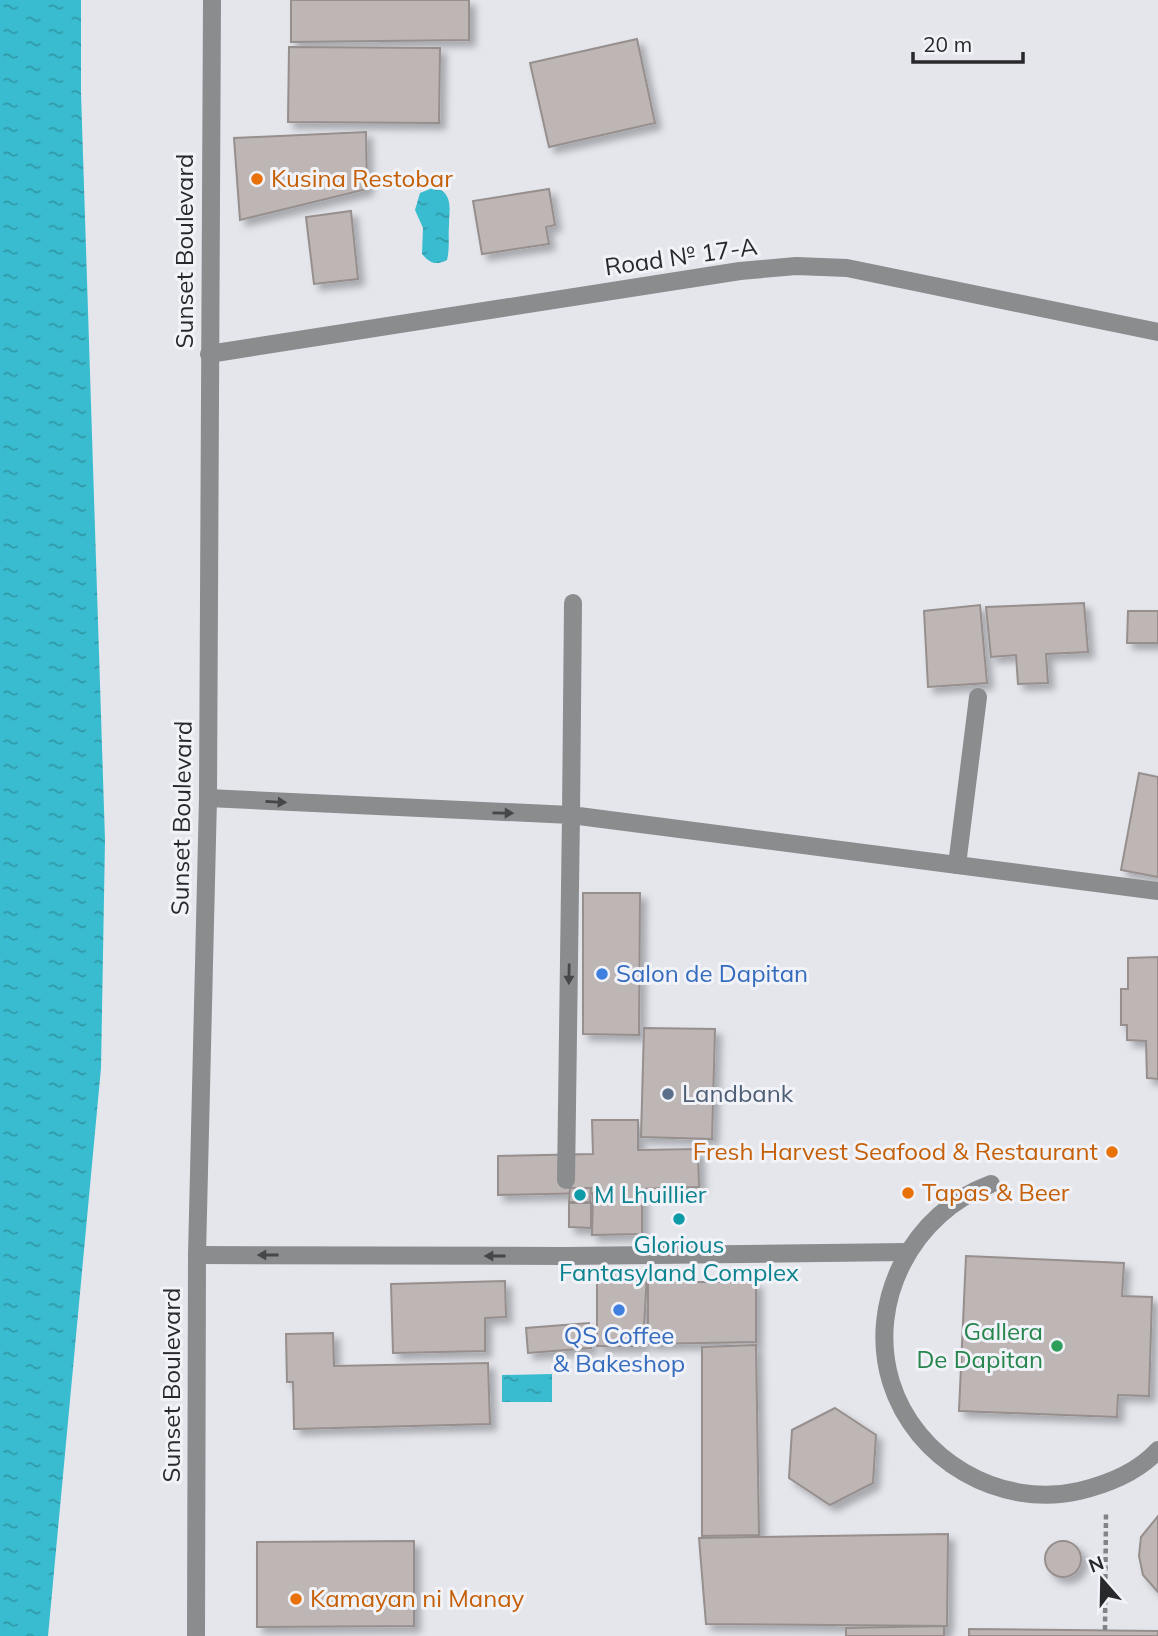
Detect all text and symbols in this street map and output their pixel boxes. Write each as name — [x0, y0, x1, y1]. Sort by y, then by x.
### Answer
scale bar — [913, 21, 1023, 65]
text: 20 m — [923, 31, 972, 57]
street label: Sunset Boulevard — [169, 154, 199, 348]
place label: Kusina Restobar — [271, 163, 453, 193]
marker: Kusina Restobar — [249, 171, 265, 187]
street label: Road № 17-A — [603, 230, 759, 282]
street label: Sunset Boulevard — [164, 720, 198, 916]
one-way arrow — [265, 797, 287, 808]
one-way arrow — [493, 808, 515, 819]
place label: Salon de Dapitan — [616, 958, 808, 988]
one-way arrow — [563, 963, 575, 985]
marker: Salon de Dapitan — [594, 966, 610, 982]
place label: Landbank — [682, 1078, 794, 1108]
marker: Landbank — [660, 1086, 676, 1102]
place label: Fresh Harvest Seafood & Restaurant — [693, 1136, 1098, 1166]
marker: Fresh Harvest Seafood & Restaurant — [1104, 1144, 1120, 1160]
place label: Tapas & Beer — [922, 1177, 1070, 1207]
place label: M Lhuillier — [594, 1179, 707, 1209]
marker: Tapas & Beer — [900, 1185, 916, 1201]
marker: M Lhuillier — [572, 1187, 588, 1203]
marker: Glorious Fantasyland Complex — [671, 1211, 687, 1227]
place label: Glorious Fantasyland Complex — [559, 1229, 799, 1287]
one-way arrow — [257, 1249, 279, 1261]
one-way arrow — [484, 1250, 506, 1262]
street label: Sunset Boulevard — [156, 1288, 186, 1482]
marker: QS Coffee & Bakeshop — [611, 1302, 627, 1318]
place label: Gallera De Dapitan — [916, 1316, 1043, 1374]
place label: QS Coffee & Bakeshop — [553, 1320, 685, 1378]
marker: Gallera De Dapitan — [1049, 1338, 1065, 1354]
north arrow — [1067, 1545, 1137, 1615]
text: N — [1085, 1550, 1107, 1578]
place label: Kamayan ni Manay — [310, 1583, 525, 1613]
marker: Kamayan ni Manay — [288, 1591, 304, 1607]

